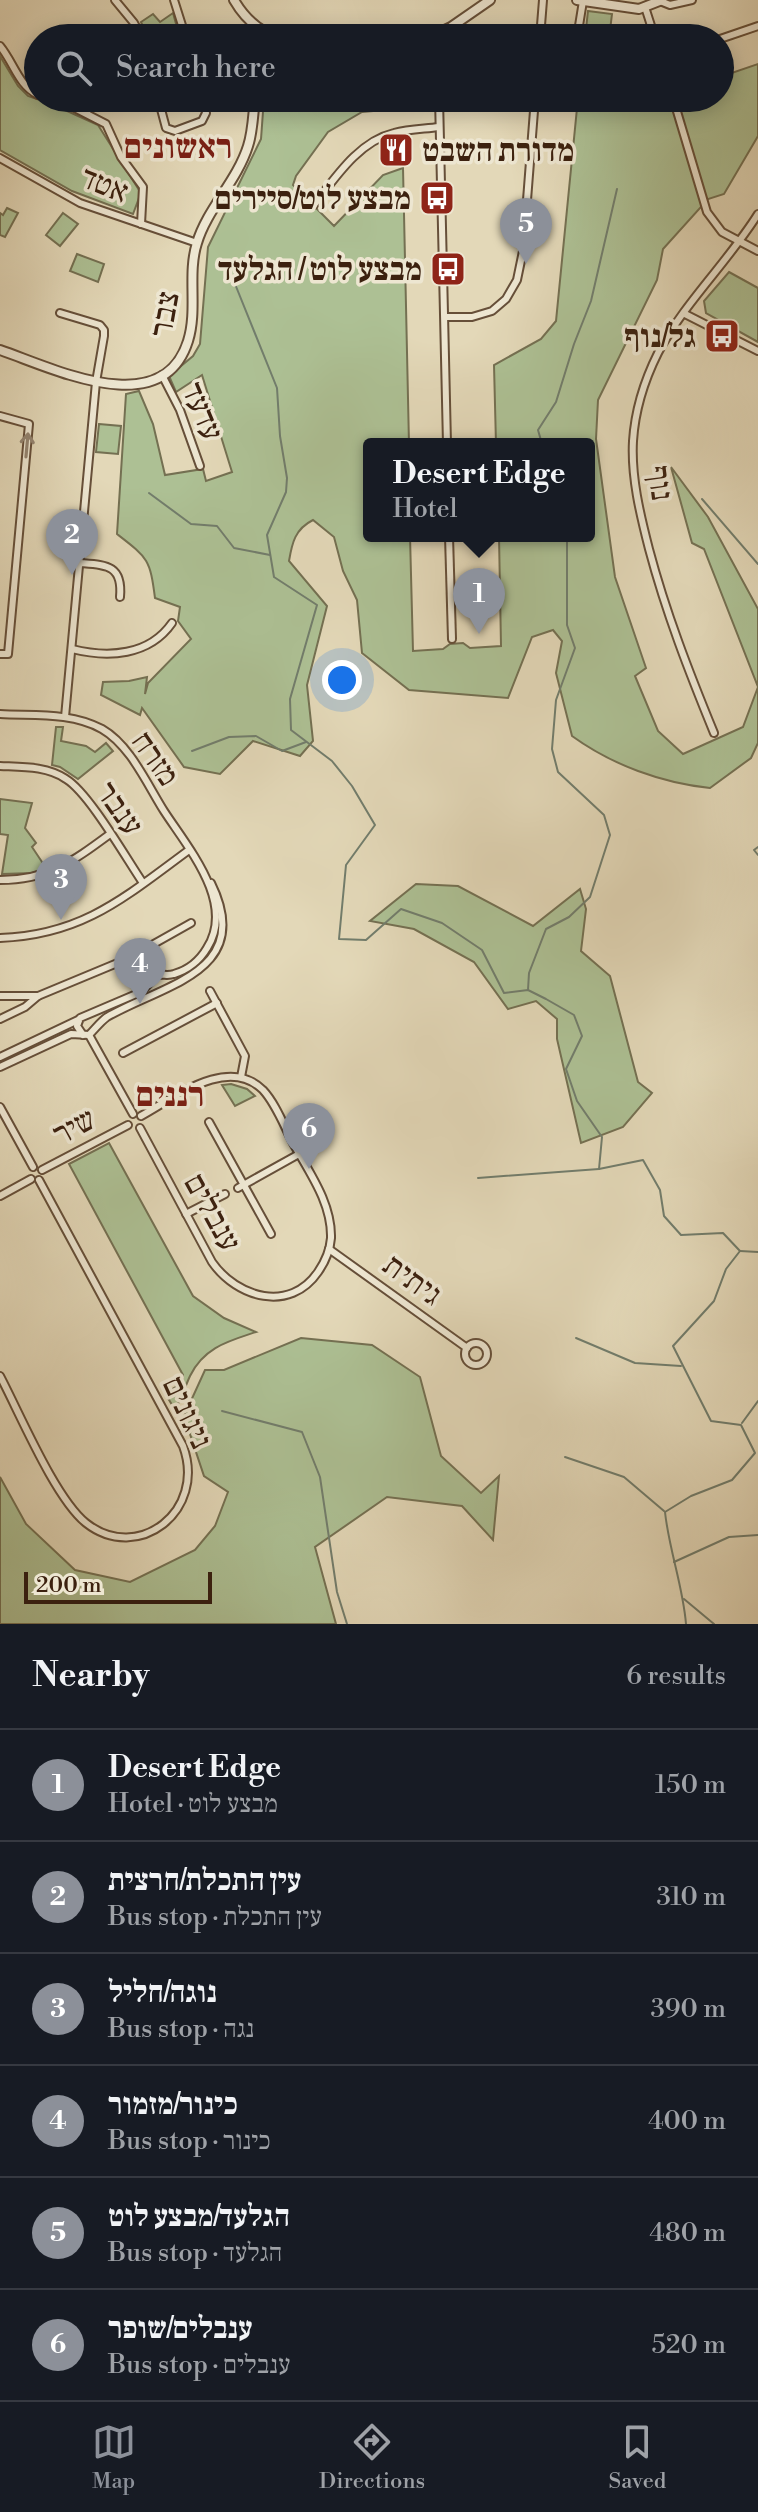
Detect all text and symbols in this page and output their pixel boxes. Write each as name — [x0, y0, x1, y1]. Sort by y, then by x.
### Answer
search box — [24, 24, 734, 112]
icon: search — [52, 46, 96, 90]
text: Search here — [116, 49, 276, 87]
district label: ראשונים — [123, 127, 233, 169]
restaurant icon: מדורת השבט — [377, 131, 415, 169]
place label: מדורת השבט — [422, 131, 574, 171]
street label: אטד — [75, 157, 135, 213]
place label: מבצע לוט/סיירים — [214, 179, 411, 219]
bus stop icon: מבצע לוט/סיירים — [418, 179, 456, 217]
pin: 5 — [500, 198, 552, 264]
place label: מבצע לוט / הגלעד — [218, 250, 422, 290]
bus stop icon: מבצע לוט / הגלעד — [429, 250, 467, 288]
street label: צבר — [141, 288, 189, 340]
place label: גל/נוף — [624, 317, 696, 357]
bus stop icon: גל/נוף — [703, 317, 741, 355]
street label: עדעד — [172, 376, 232, 446]
one-way arrow — [20, 432, 35, 459]
popup — [363, 438, 595, 542]
text: Desert Edge — [392, 455, 566, 493]
street label: נוף — [638, 463, 682, 503]
text: Hotel — [392, 493, 457, 525]
pin: 2 — [46, 509, 98, 575]
pin: 1 — [453, 568, 505, 634]
your location — [322, 660, 362, 700]
street label: מזרח — [122, 723, 188, 794]
street label: ענבר — [87, 774, 152, 843]
pin: 3 — [35, 854, 87, 920]
pin: 4 — [114, 938, 166, 1004]
district label: רננים — [135, 1075, 205, 1117]
street label: שיר — [46, 1099, 103, 1155]
pin: 6 — [283, 1103, 335, 1169]
street label: ענבלים — [175, 1167, 250, 1258]
street label: גיתית — [375, 1245, 450, 1315]
street label: ניגונים — [153, 1370, 221, 1455]
scale bar — [24, 1568, 212, 1604]
text: 200 m — [36, 1572, 102, 1599]
text: Nearby — [32, 1655, 150, 1697]
text: 6 results — [626, 1660, 726, 1692]
text: Desert Edge — [108, 1749, 281, 1787]
text: 1 — [52, 1769, 64, 1801]
text: 150 m — [655, 1769, 726, 1801]
text: Hotel · מבצע לוט — [108, 1788, 278, 1820]
text: עין התכלת/חרצית — [108, 1862, 301, 1900]
text: 2 — [50, 1881, 66, 1913]
text: 310 m — [657, 1881, 726, 1913]
text: Bus stop · עין התכלת — [108, 1901, 322, 1933]
text: נוגה/חליל — [108, 1974, 217, 2012]
text: 3 — [50, 1993, 66, 2025]
text: 390 m — [651, 1993, 726, 2025]
text: Bus stop · נגה — [108, 2013, 254, 2045]
text: כינור/מזמור — [108, 2086, 238, 2124]
text: 4 — [49, 2105, 67, 2137]
text: 400 m — [648, 2105, 726, 2137]
text: Bus stop · כינור — [108, 2125, 271, 2157]
text: הגלעד/מבצע לוט — [108, 2198, 290, 2236]
text: 5 — [50, 2217, 66, 2249]
text: 480 m — [649, 2217, 726, 2249]
text: Bus stop · הגלעד — [108, 2237, 282, 2269]
text: ענבלים/שופר — [108, 2310, 253, 2348]
text: 6 — [50, 2329, 66, 2361]
text: 520 m — [651, 2329, 726, 2361]
text: Bus stop · ענבלים — [108, 2349, 290, 2381]
tab: Map — [92, 2420, 136, 2495]
tab: Directions — [319, 2420, 425, 2495]
tab: Saved — [609, 2420, 666, 2495]

